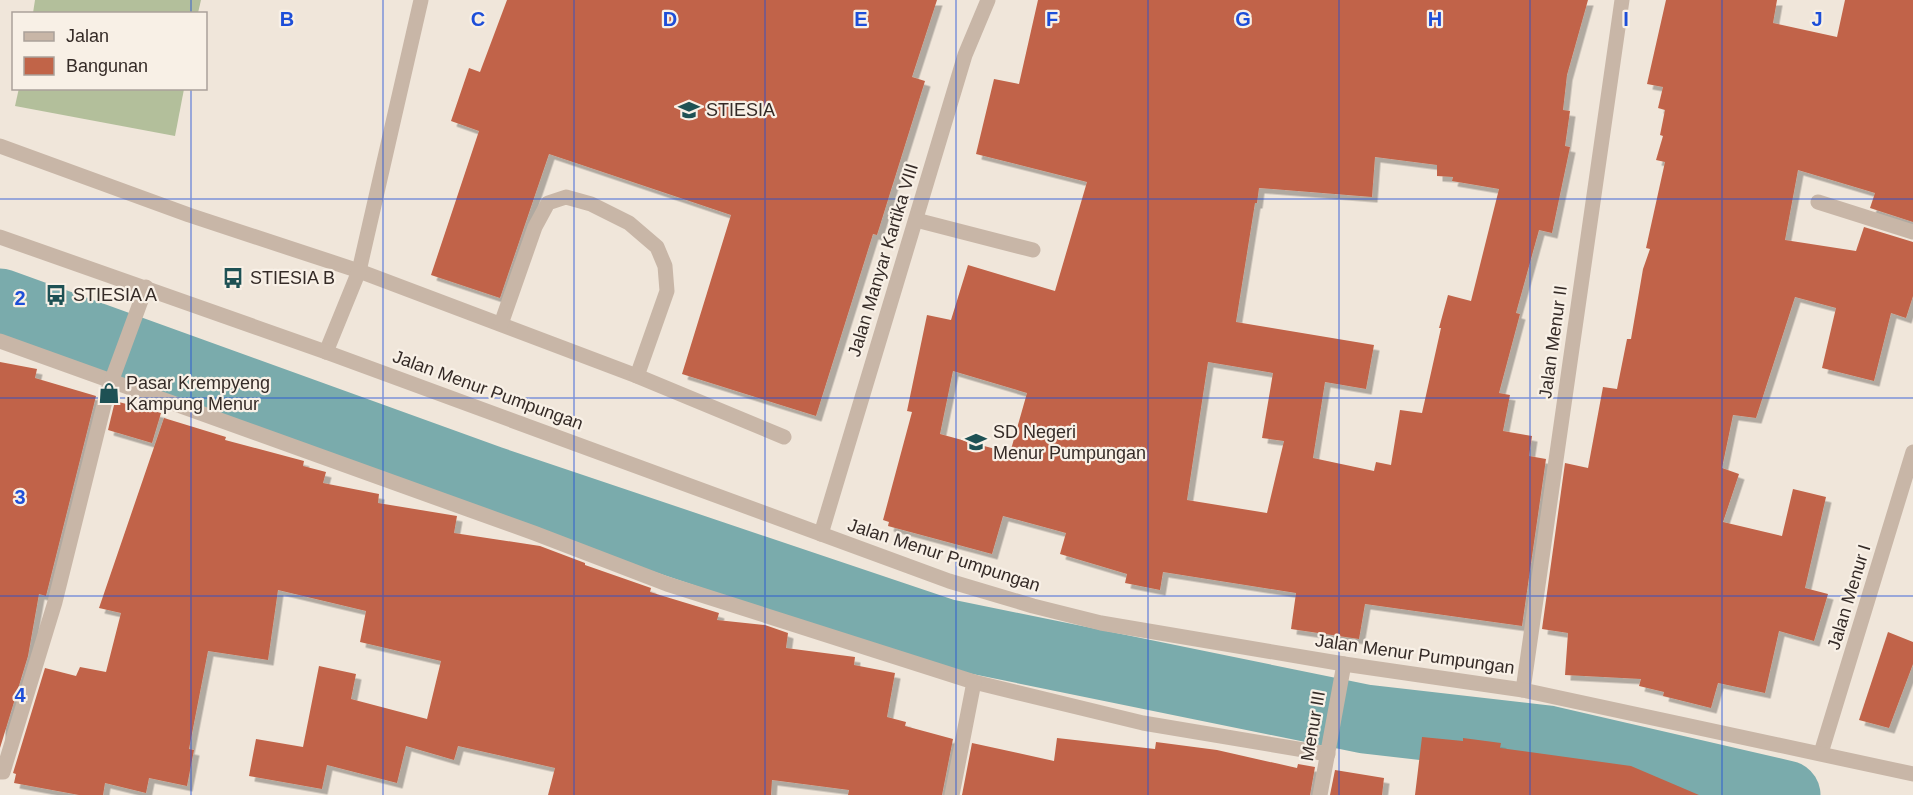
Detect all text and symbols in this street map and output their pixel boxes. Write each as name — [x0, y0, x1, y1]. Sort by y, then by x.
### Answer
text: B — [280, 8, 294, 30]
text: C — [471, 8, 485, 30]
text: D — [663, 8, 677, 30]
text: E — [854, 8, 868, 30]
text: F — [1046, 8, 1058, 30]
text: G — [1235, 8, 1251, 30]
text: H — [1428, 8, 1442, 30]
text: I — [1623, 8, 1629, 30]
text: J — [1811, 8, 1823, 30]
legend — [12, 12, 207, 90]
text: Jalan — [66, 26, 109, 46]
text: Bangunan — [66, 56, 148, 76]
school or university icon: STIESIA — [677, 98, 701, 122]
place label: STIESIA — [706, 100, 775, 120]
street label: Jalan Manyar Kartika VIII — [844, 161, 922, 359]
bus stop icon: STIESIA B — [221, 266, 245, 290]
place label: STIESIA B — [250, 268, 335, 288]
bus stop icon: STIESIA A — [44, 283, 68, 307]
street label: Jalan Menur II — [1535, 284, 1571, 400]
place label: STIESIA A — [73, 285, 157, 305]
text: 2 — [14, 287, 26, 309]
street label: Jalan Menur Pumpungan — [390, 346, 586, 434]
place label: Pasar Krempyeng Kampung Menur — [126, 373, 270, 414]
shop icon: Pasar Krempyeng Kampung Menur — [97, 381, 121, 405]
place label: SD Negeri Menur Pumpungan — [993, 422, 1146, 463]
school or university icon: SD Negeri Menur Pumpungan — [964, 430, 988, 454]
text: 3 — [14, 486, 26, 508]
street label: Jalan Menur Pumpungan — [845, 514, 1043, 596]
street label: Jalan Menur I — [1823, 542, 1875, 652]
street label: Jalan Menur Pumpungan — [1314, 630, 1516, 678]
text: 4 — [14, 684, 26, 706]
street label: Menur III — [1297, 689, 1329, 763]

